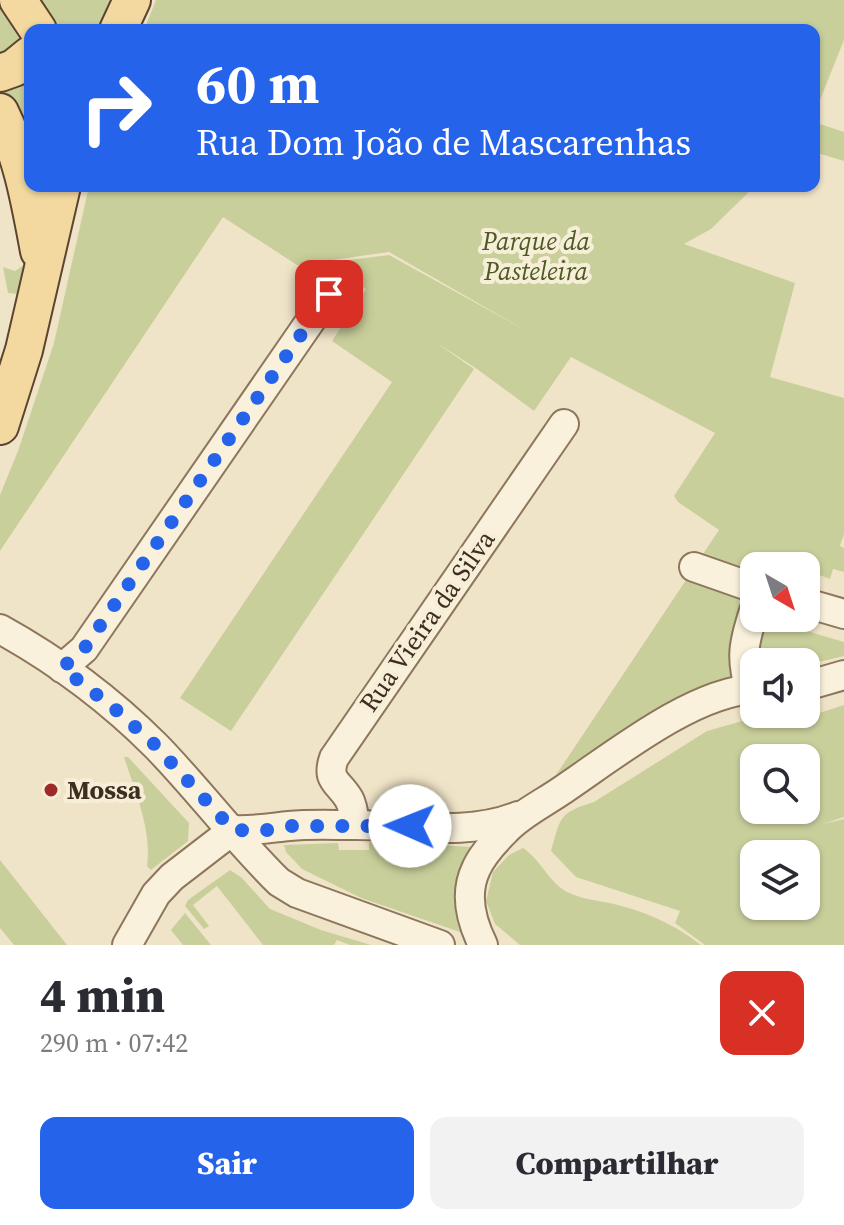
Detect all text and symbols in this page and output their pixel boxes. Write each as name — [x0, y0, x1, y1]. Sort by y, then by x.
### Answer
text: 60 m — [196, 45, 319, 122]
icon: right — [64, 56, 168, 160]
text: Rua Dom João de Mascarenhas — [196, 118, 691, 167]
park label: Parque da Pasteleira — [481, 223, 591, 289]
pin — [295, 260, 363, 328]
icon: arrive — [307, 272, 351, 316]
street label: Rua Vieira da Silva — [351, 522, 504, 719]
north arrow — [740, 552, 820, 632]
map controls — [740, 552, 820, 920]
button: sound — [740, 648, 820, 728]
button: search — [740, 744, 820, 824]
place label: Mossa — [67, 772, 142, 808]
marker: Mossa — [42, 781, 60, 799]
position arrow — [368, 784, 452, 868]
button: layers — [740, 840, 820, 920]
text: 4 min — [40, 962, 165, 1028]
button: close — [720, 971, 804, 1055]
text: 290 m · 07:42 — [40, 1025, 188, 1061]
button: Sair — [40, 1117, 414, 1209]
button: Compartilhar — [430, 1117, 804, 1209]

